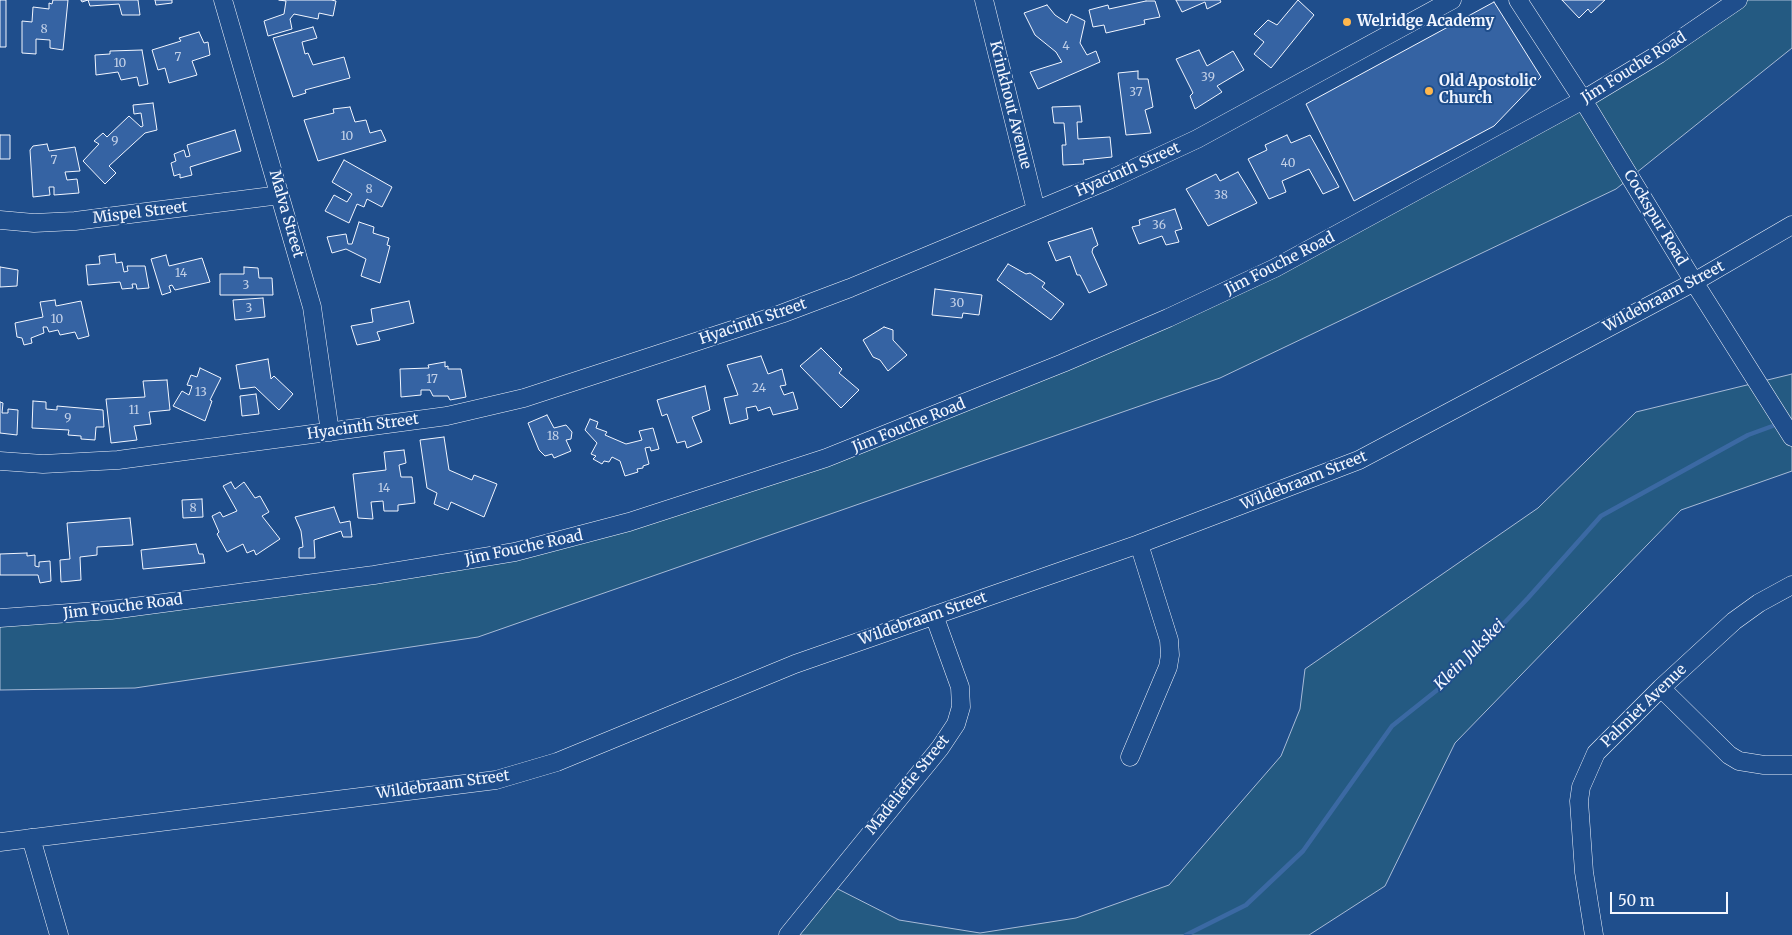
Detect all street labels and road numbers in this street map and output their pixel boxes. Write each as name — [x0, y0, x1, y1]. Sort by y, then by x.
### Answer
street label: Jim Fouche Road — [1578, 29, 1690, 107]
street label: Krinkhout Avenue — [985, 39, 1035, 171]
street label: Hyacinth Street — [1073, 139, 1183, 201]
street label: Cockspur Road — [1619, 167, 1691, 269]
street label: Malva Street — [265, 168, 307, 260]
street label: Mispel Street — [92, 198, 188, 228]
street label: Jim Fouche Road — [1222, 229, 1338, 299]
street label: Wildebraam Street — [1600, 258, 1728, 336]
street label: Hyacinth Street — [697, 295, 809, 349]
street label: Jim Fouche Road — [850, 395, 968, 457]
street label: Hyacinth Street — [306, 410, 420, 444]
street label: Wildebraam Street — [1238, 447, 1370, 515]
street label: Jim Fouche Road — [463, 527, 585, 569]
street label: Wildebraam Street — [857, 589, 989, 649]
street label: Jim Fouche Road — [62, 591, 184, 623]
street label: Palmiet Avenue — [1598, 661, 1690, 751]
street label: Madeliefie Street — [863, 732, 953, 838]
street label: Wildebraam Street — [375, 767, 511, 803]

